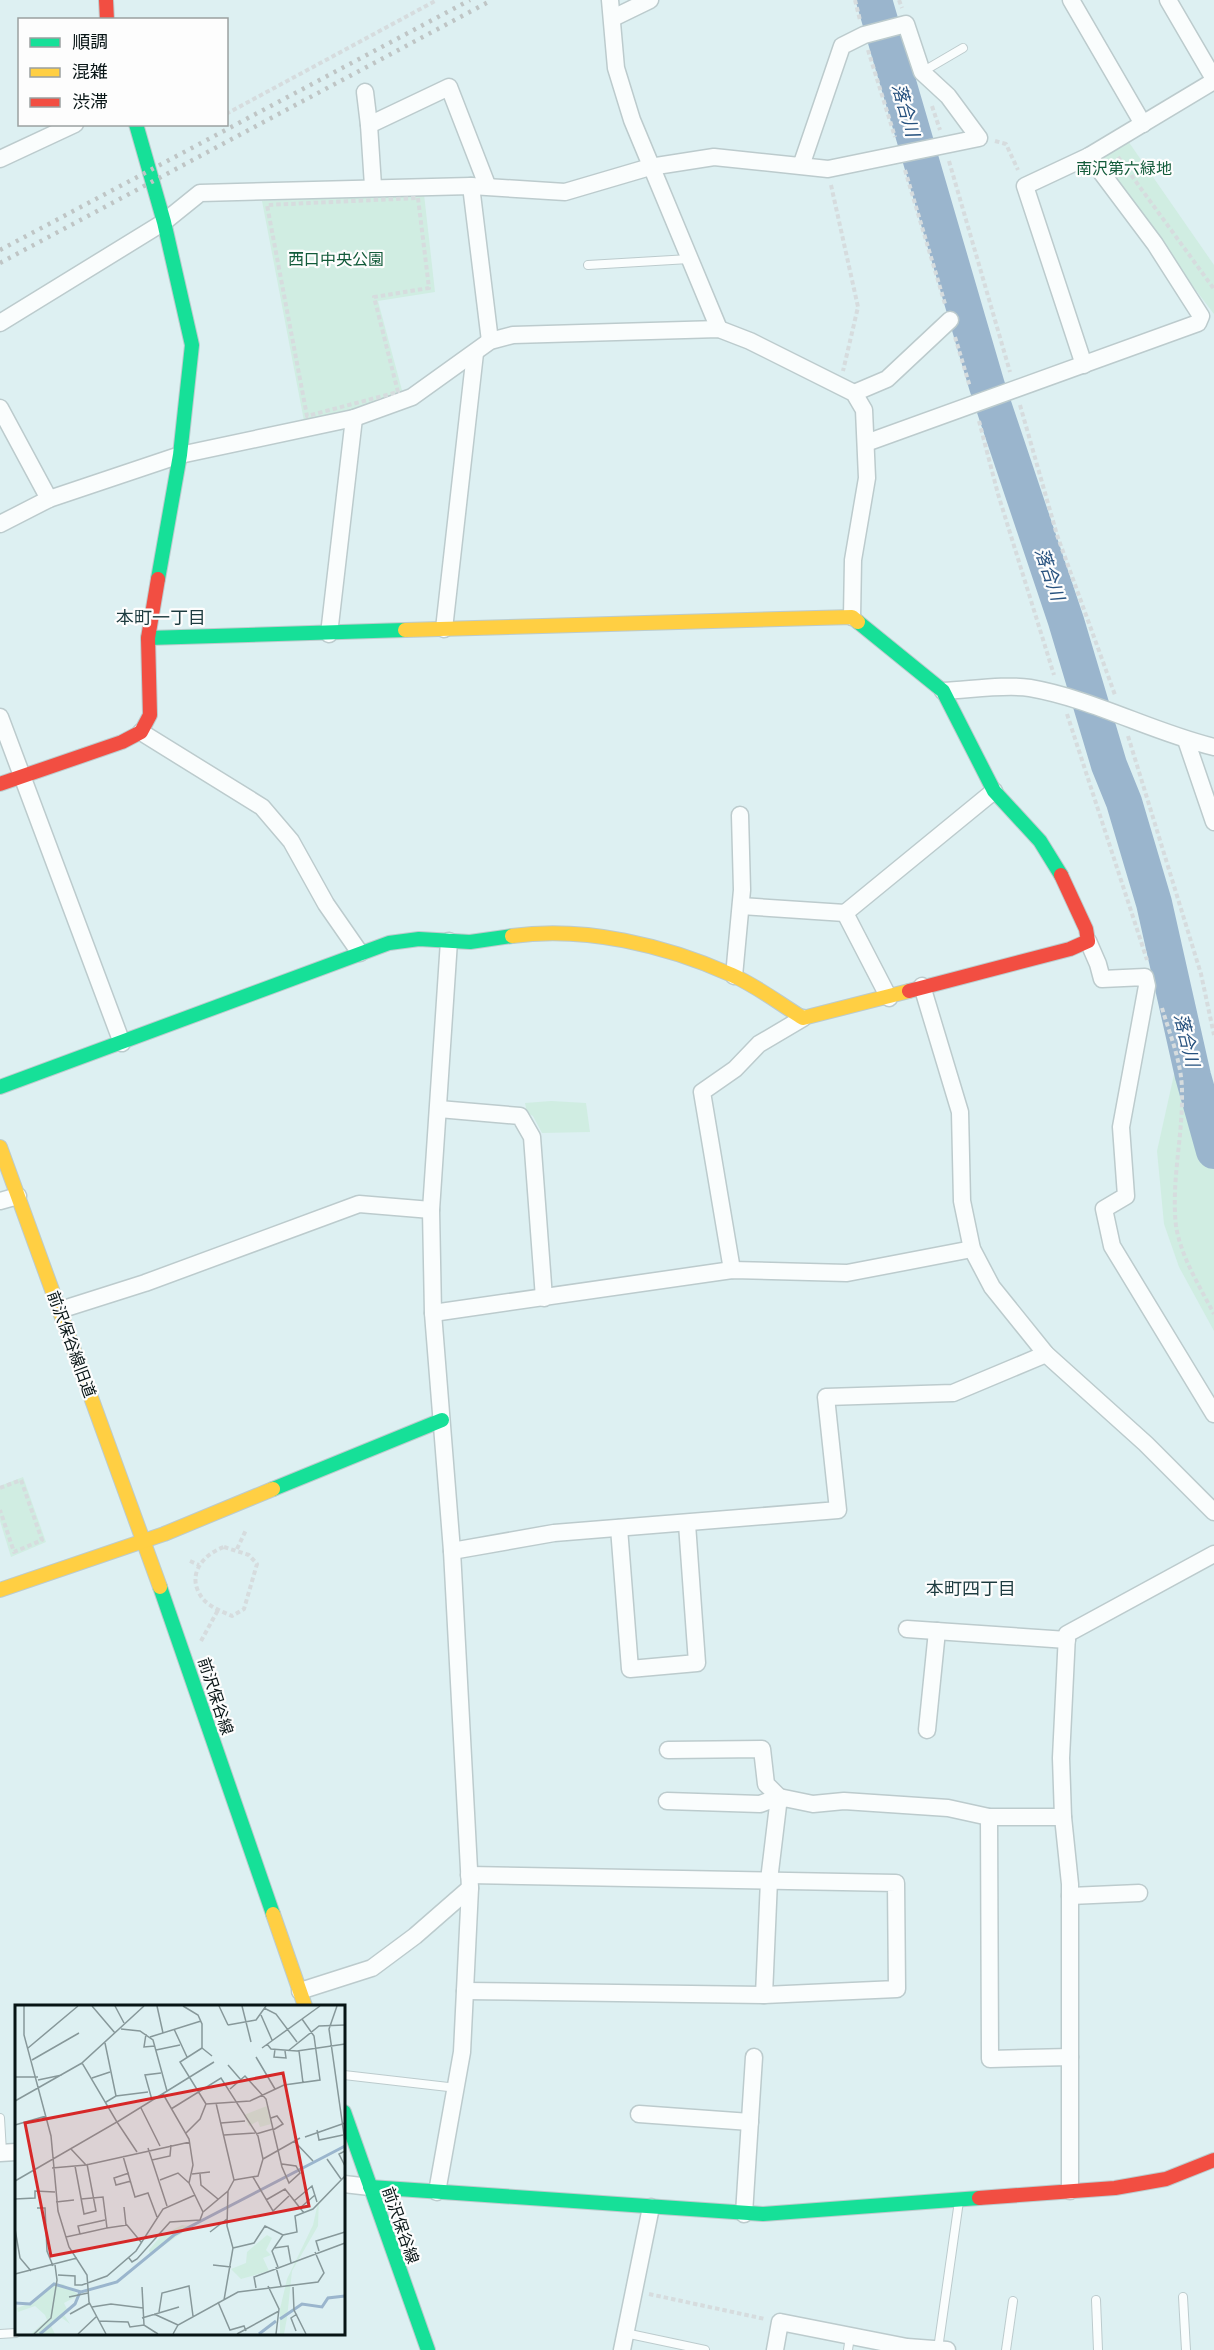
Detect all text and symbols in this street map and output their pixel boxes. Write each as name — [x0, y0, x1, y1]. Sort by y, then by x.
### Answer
legend — [18, 18, 228, 126]
text: 順調 — [72, 30, 108, 53]
text: 混雑 — [72, 60, 108, 83]
water label: 落合川 — [888, 81, 925, 141]
text: 渋滞 — [72, 90, 108, 113]
park label: 南沢第六緑地 — [1076, 158, 1172, 178]
park label: 西口中央公園 — [288, 249, 384, 269]
water label: 落合川 — [1030, 545, 1070, 605]
district label: 本町一丁目 — [116, 606, 206, 629]
water label: 落合川 — [1169, 1011, 1205, 1071]
street label: 前沢保谷線旧道 — [43, 1288, 101, 1400]
district label: 本町四丁目 — [926, 1577, 1016, 1600]
street label: 前沢保谷線 — [194, 1655, 238, 1737]
inset map — [15, 2005, 345, 2335]
street label: 前沢保谷線 — [379, 2184, 423, 2266]

